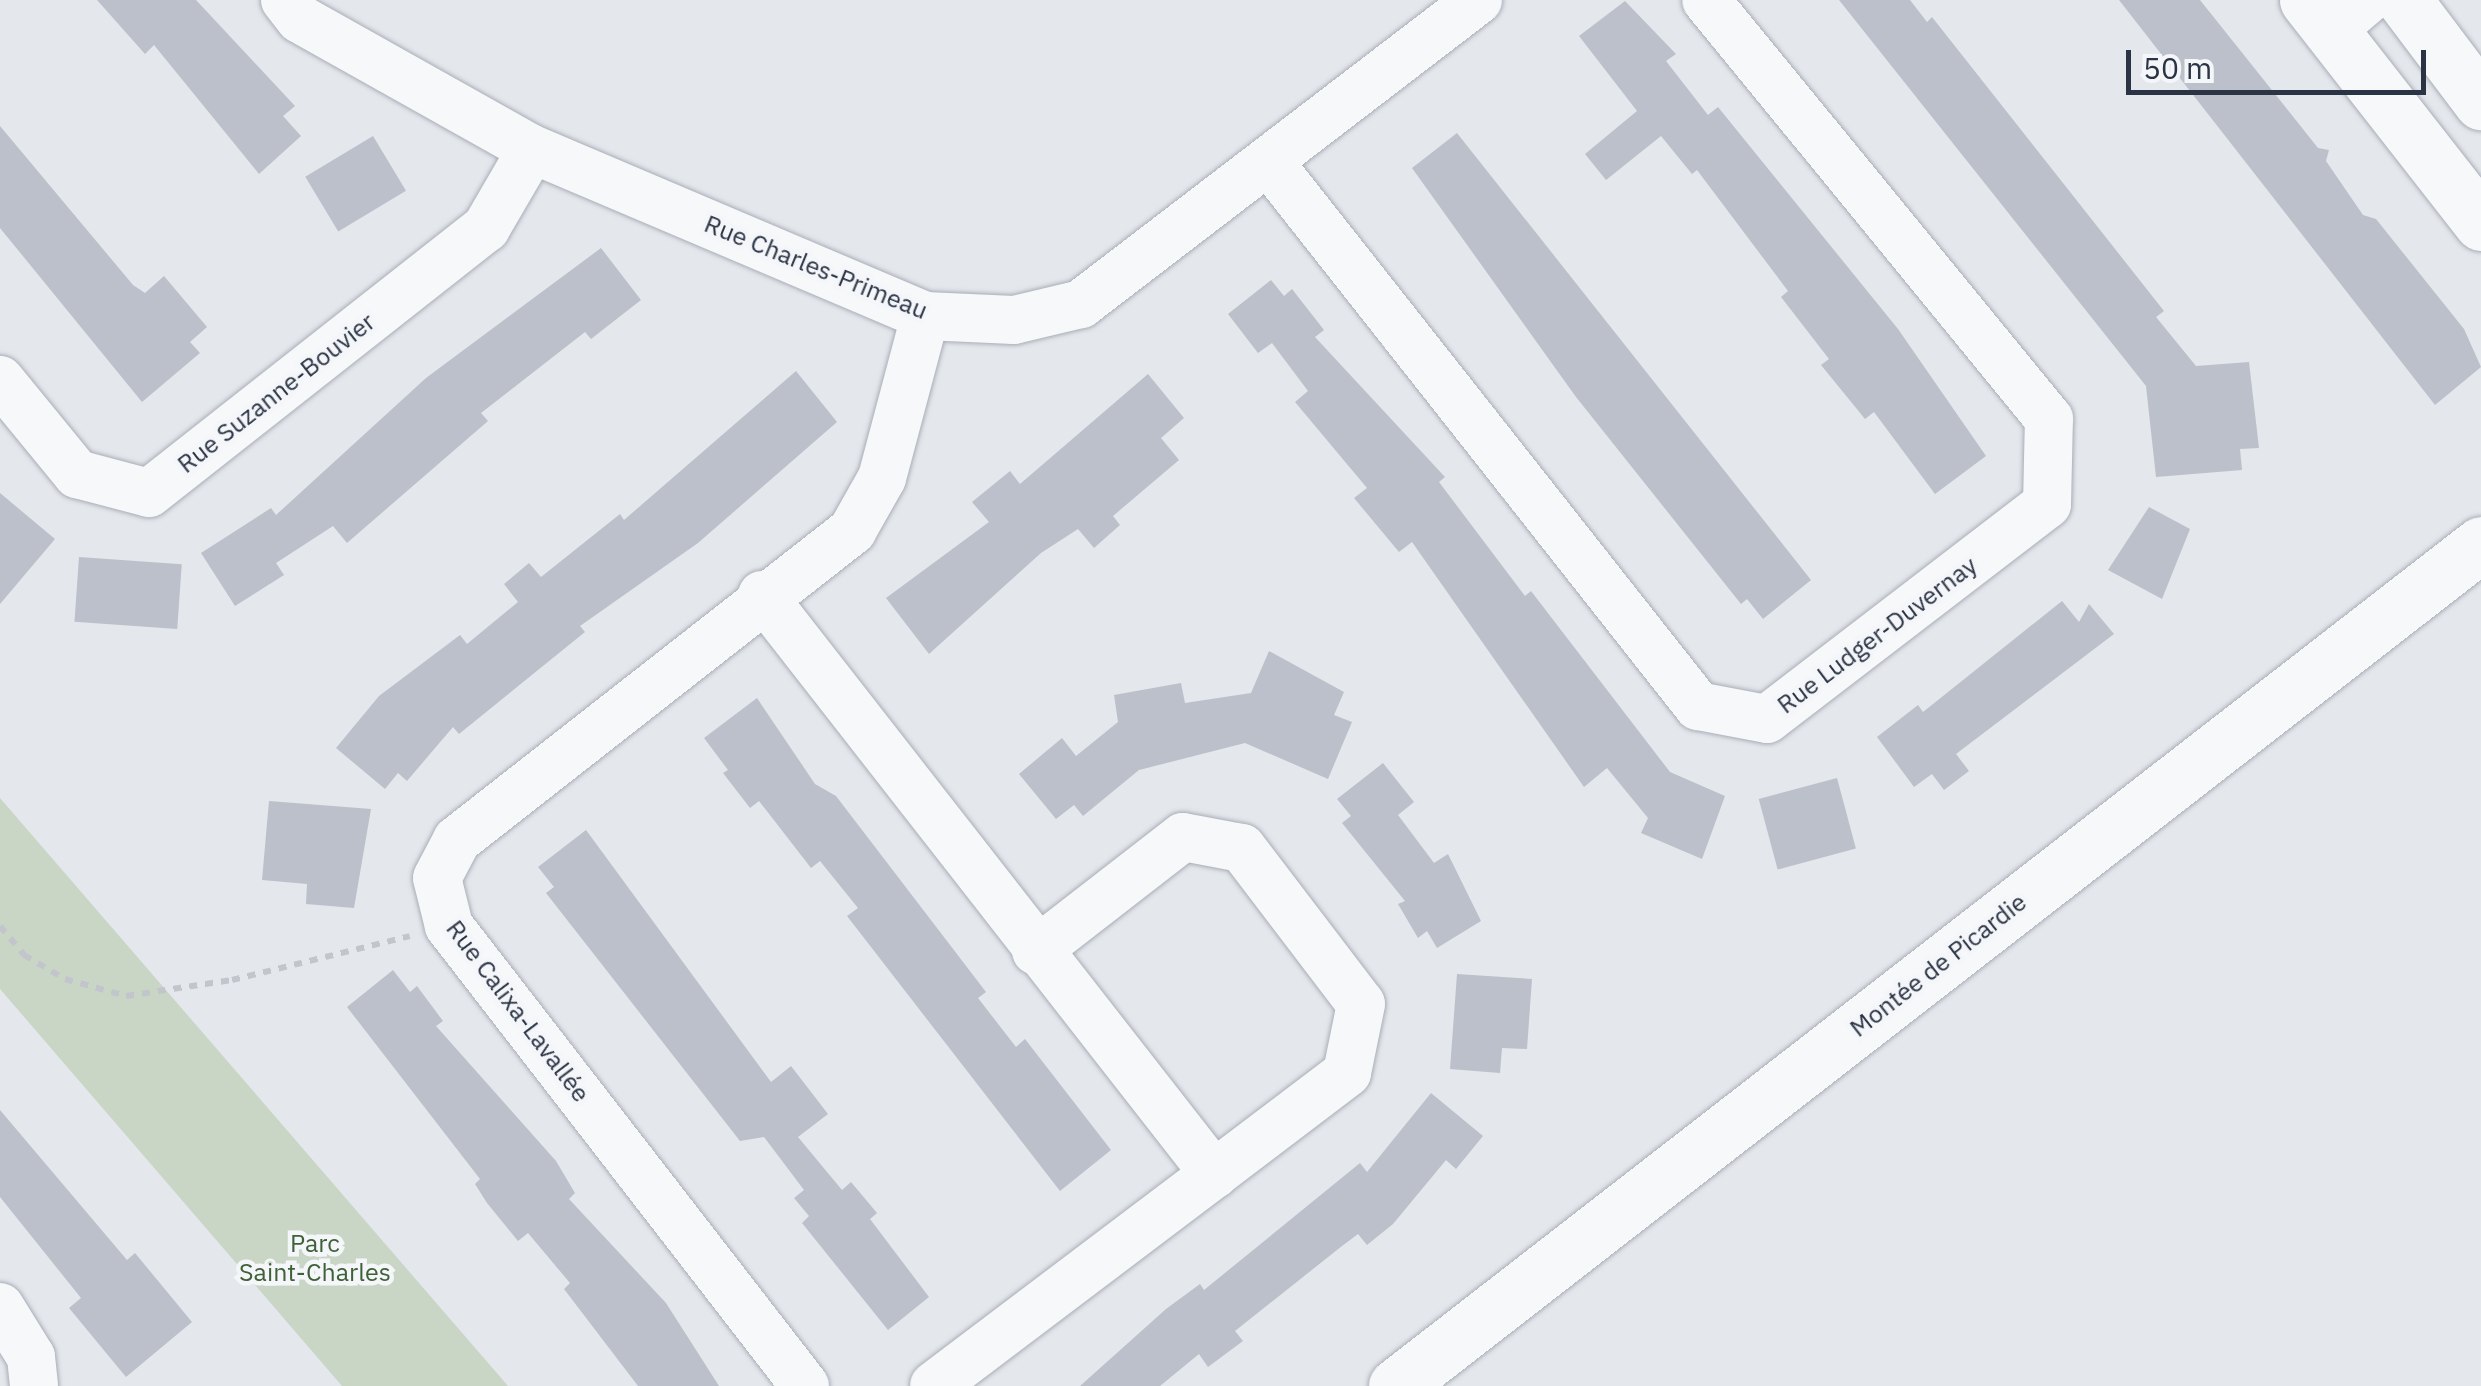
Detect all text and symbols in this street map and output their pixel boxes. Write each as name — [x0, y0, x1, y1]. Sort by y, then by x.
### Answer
scale bar — [2131, 30, 2431, 92]
text: 50 m — [2143, 48, 2212, 87]
street label: Rue Charles-Primeau — [700, 209, 932, 325]
street label: Rue Suzanne-Bouvier — [171, 307, 381, 479]
street label: Rue Ludger-Duvernay — [1771, 550, 1983, 720]
street label: Montée de Picardie — [1844, 887, 2032, 1043]
street label: Rue Calixa-Lavallée — [440, 914, 596, 1108]
park label: Parc Saint-Charles — [239, 1229, 391, 1288]

